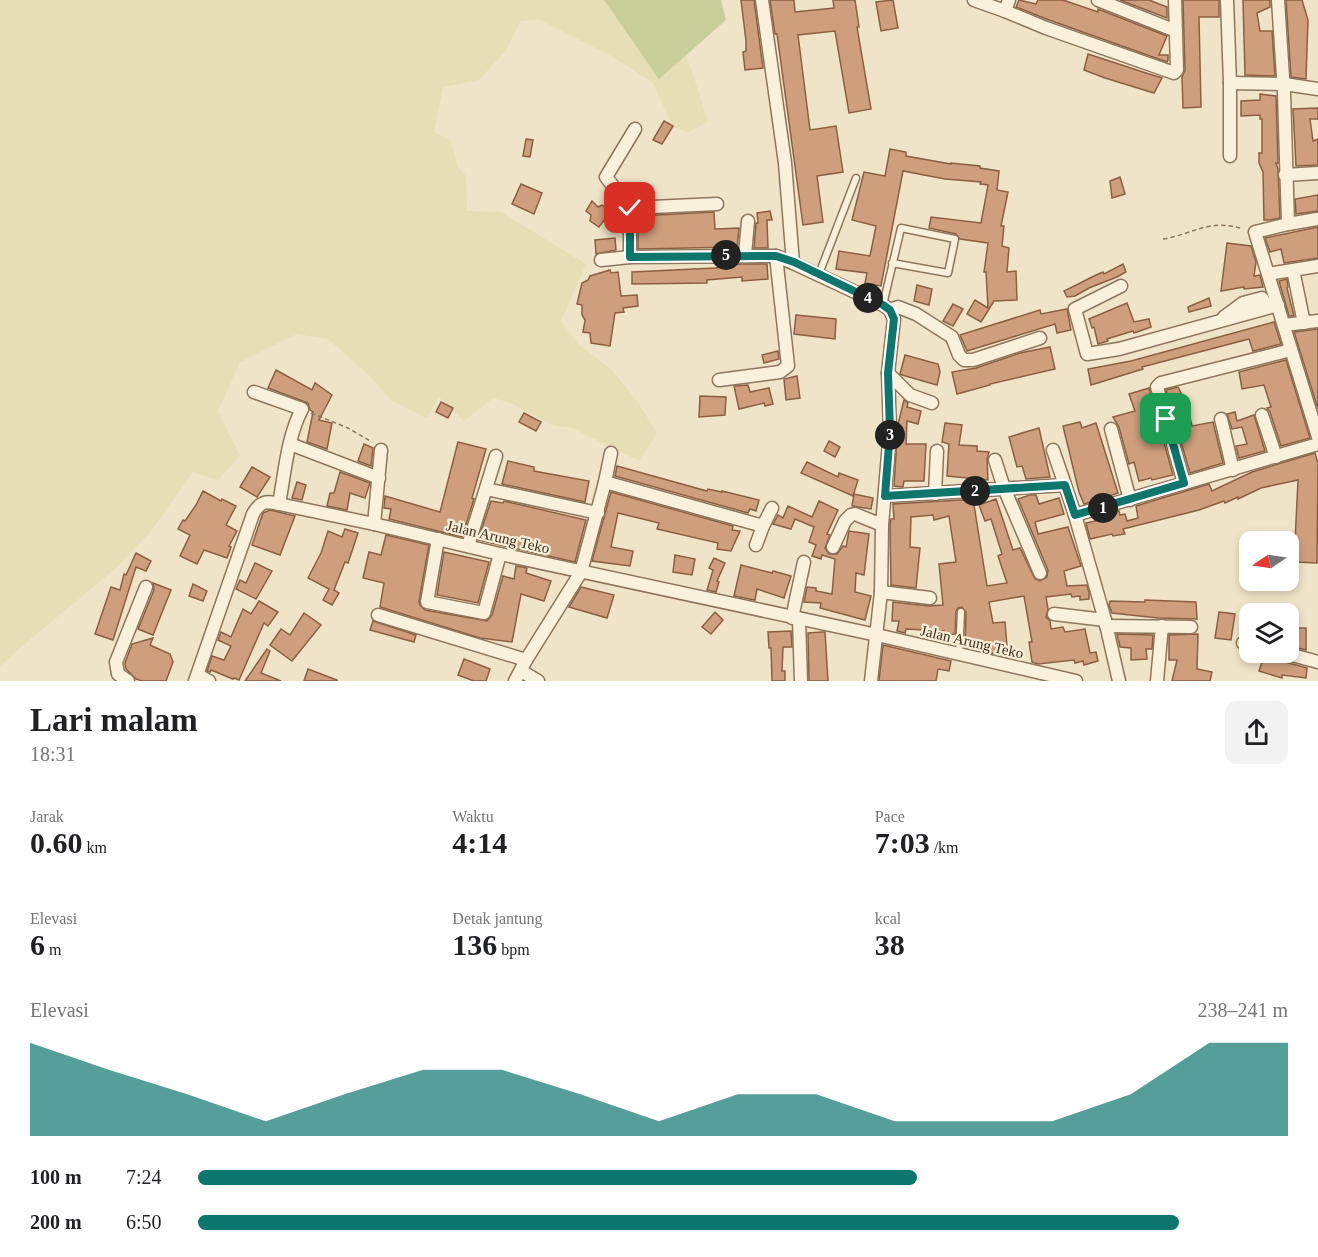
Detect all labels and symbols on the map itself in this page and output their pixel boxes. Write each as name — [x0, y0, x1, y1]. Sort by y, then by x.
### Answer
pin — [604, 182, 655, 233]
pin: 5 — [711, 240, 741, 270]
pin: 4 — [853, 283, 883, 313]
pin — [1140, 393, 1191, 444]
pin: 3 — [875, 420, 905, 450]
pin: 2 — [960, 476, 990, 506]
pin: 1 — [1088, 493, 1118, 523]
street label: Jalan Arung Teko — [445, 517, 551, 557]
north arrow — [1239, 531, 1299, 591]
street label: Jalan Arung Teko — [919, 622, 1025, 662]

